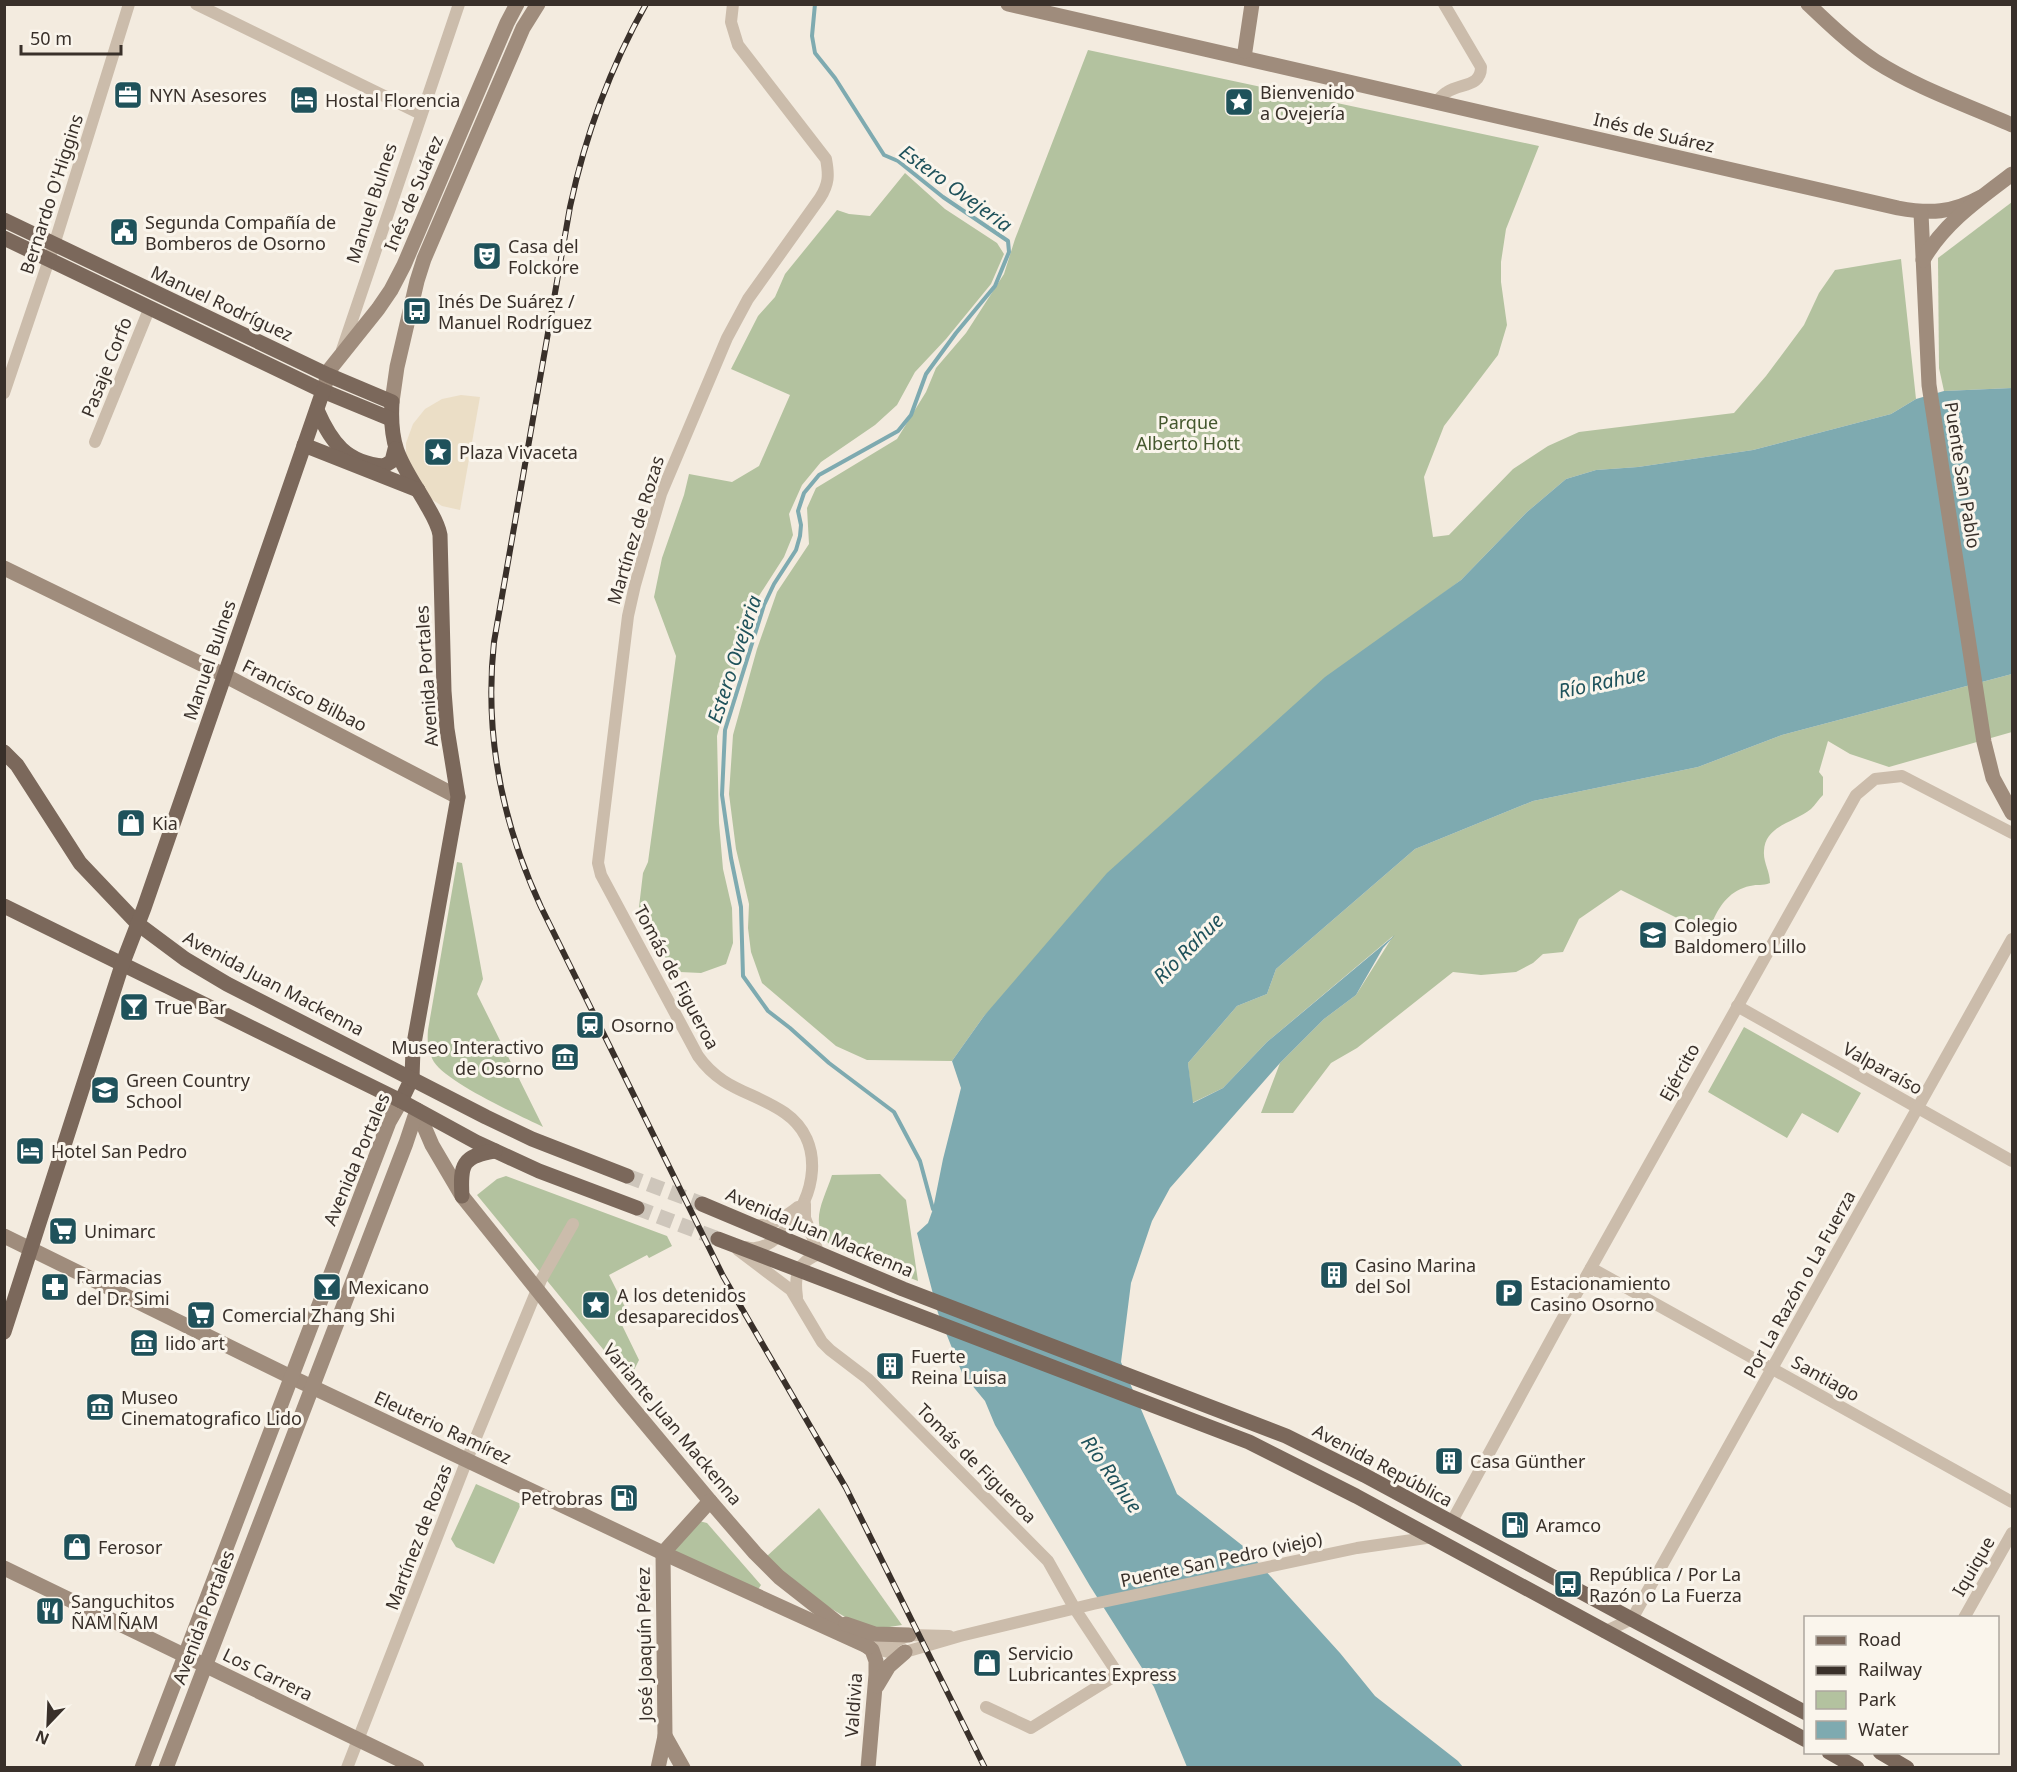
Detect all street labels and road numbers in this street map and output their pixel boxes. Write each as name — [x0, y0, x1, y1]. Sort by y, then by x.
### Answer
street label: Inés de Suárez — [1591, 106, 1717, 158]
street label: Bernardo O'Higgins — [14, 111, 88, 277]
street label: Inés de Suárez — [378, 132, 448, 254]
street label: Manuel Bulnes — [340, 140, 402, 266]
street label: Manuel Rodríguez — [147, 260, 297, 346]
street label: Pasaje Corfo — [75, 313, 137, 421]
street label: Puente San Pablo — [1940, 400, 1986, 550]
street label: Martínez de Rozas — [601, 453, 669, 607]
street label: Manuel Bulnes — [177, 597, 241, 723]
street label: Avenida Portales — [409, 605, 443, 747]
street label: Francisco Bilbao — [239, 653, 371, 737]
street label: Tomás de Figueroa — [629, 901, 725, 1053]
street label: Avenida Juan Mackenna — [179, 925, 369, 1041]
street label: Valparaíso — [1839, 1036, 1927, 1100]
street label: Ejército — [1653, 1039, 1705, 1105]
street label: Avenida Portales — [317, 1089, 395, 1229]
street label: Avenida Juan Mackenna — [723, 1182, 917, 1282]
street label: Por La Razón o La Fuerza — [1737, 1186, 1861, 1382]
street label: Variante Juan Mackenna — [598, 1338, 748, 1510]
street label: Santiago — [1788, 1349, 1864, 1407]
street label: Eleuterio Ramírez — [371, 1385, 515, 1469]
street label: Tomás de Figueroa — [912, 1398, 1042, 1528]
street label: Avenida República — [1309, 1418, 1457, 1512]
street label: Martínez de Rozas — [379, 1461, 457, 1613]
street label: Puente San Pedro (viejo) — [1118, 1526, 1324, 1592]
street label: Iquique — [1946, 1532, 2000, 1600]
street label: Avenida Portales — [166, 1547, 240, 1687]
street label: José Joaquín Pérez — [631, 1567, 657, 1723]
street label: Los Carrera — [219, 1642, 317, 1706]
street label: Valdivia — [839, 1672, 867, 1738]

